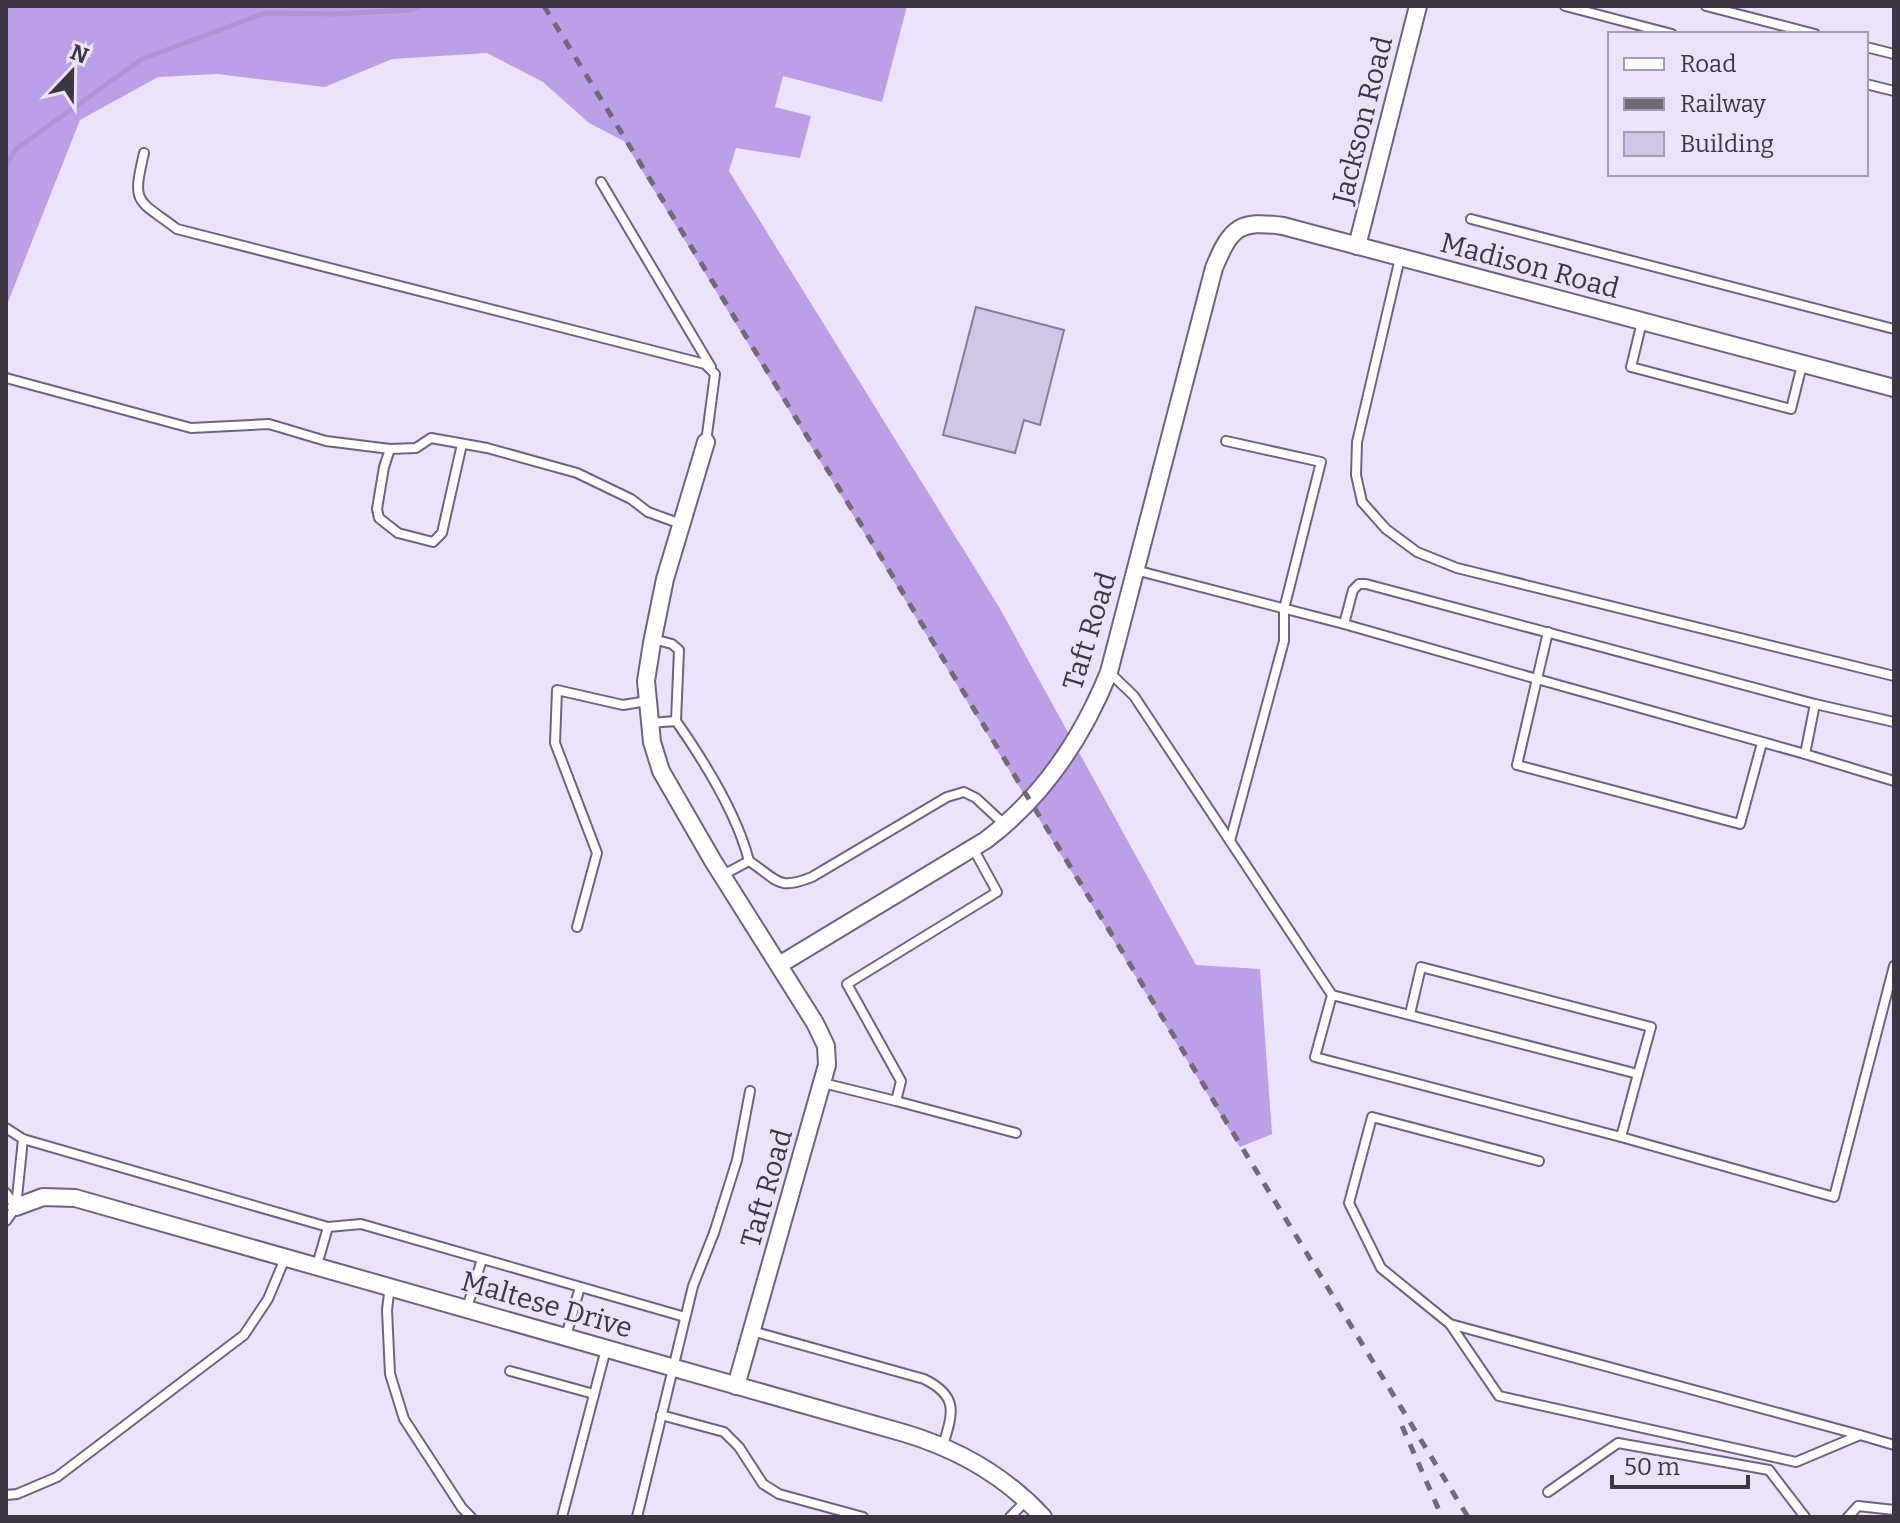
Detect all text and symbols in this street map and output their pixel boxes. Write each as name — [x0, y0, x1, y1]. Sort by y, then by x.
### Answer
north arrow — [32, 32, 112, 112]
legend — [1608, 32, 1868, 176]
street label: Jackson Road — [1325, 33, 1399, 208]
text: N — [66, 38, 92, 70]
text: Road — [1680, 50, 1736, 78]
text: Railway — [1680, 90, 1766, 118]
text: Building — [1680, 130, 1774, 158]
street label: Madison Road — [1437, 226, 1623, 305]
street label: Taft Road — [1056, 568, 1123, 694]
street label: Taft Road — [734, 1125, 799, 1251]
street label: Maltese Drive — [458, 1264, 636, 1345]
scale bar — [1612, 1439, 1748, 1489]
text: 50 m — [1624, 1453, 1680, 1481]

